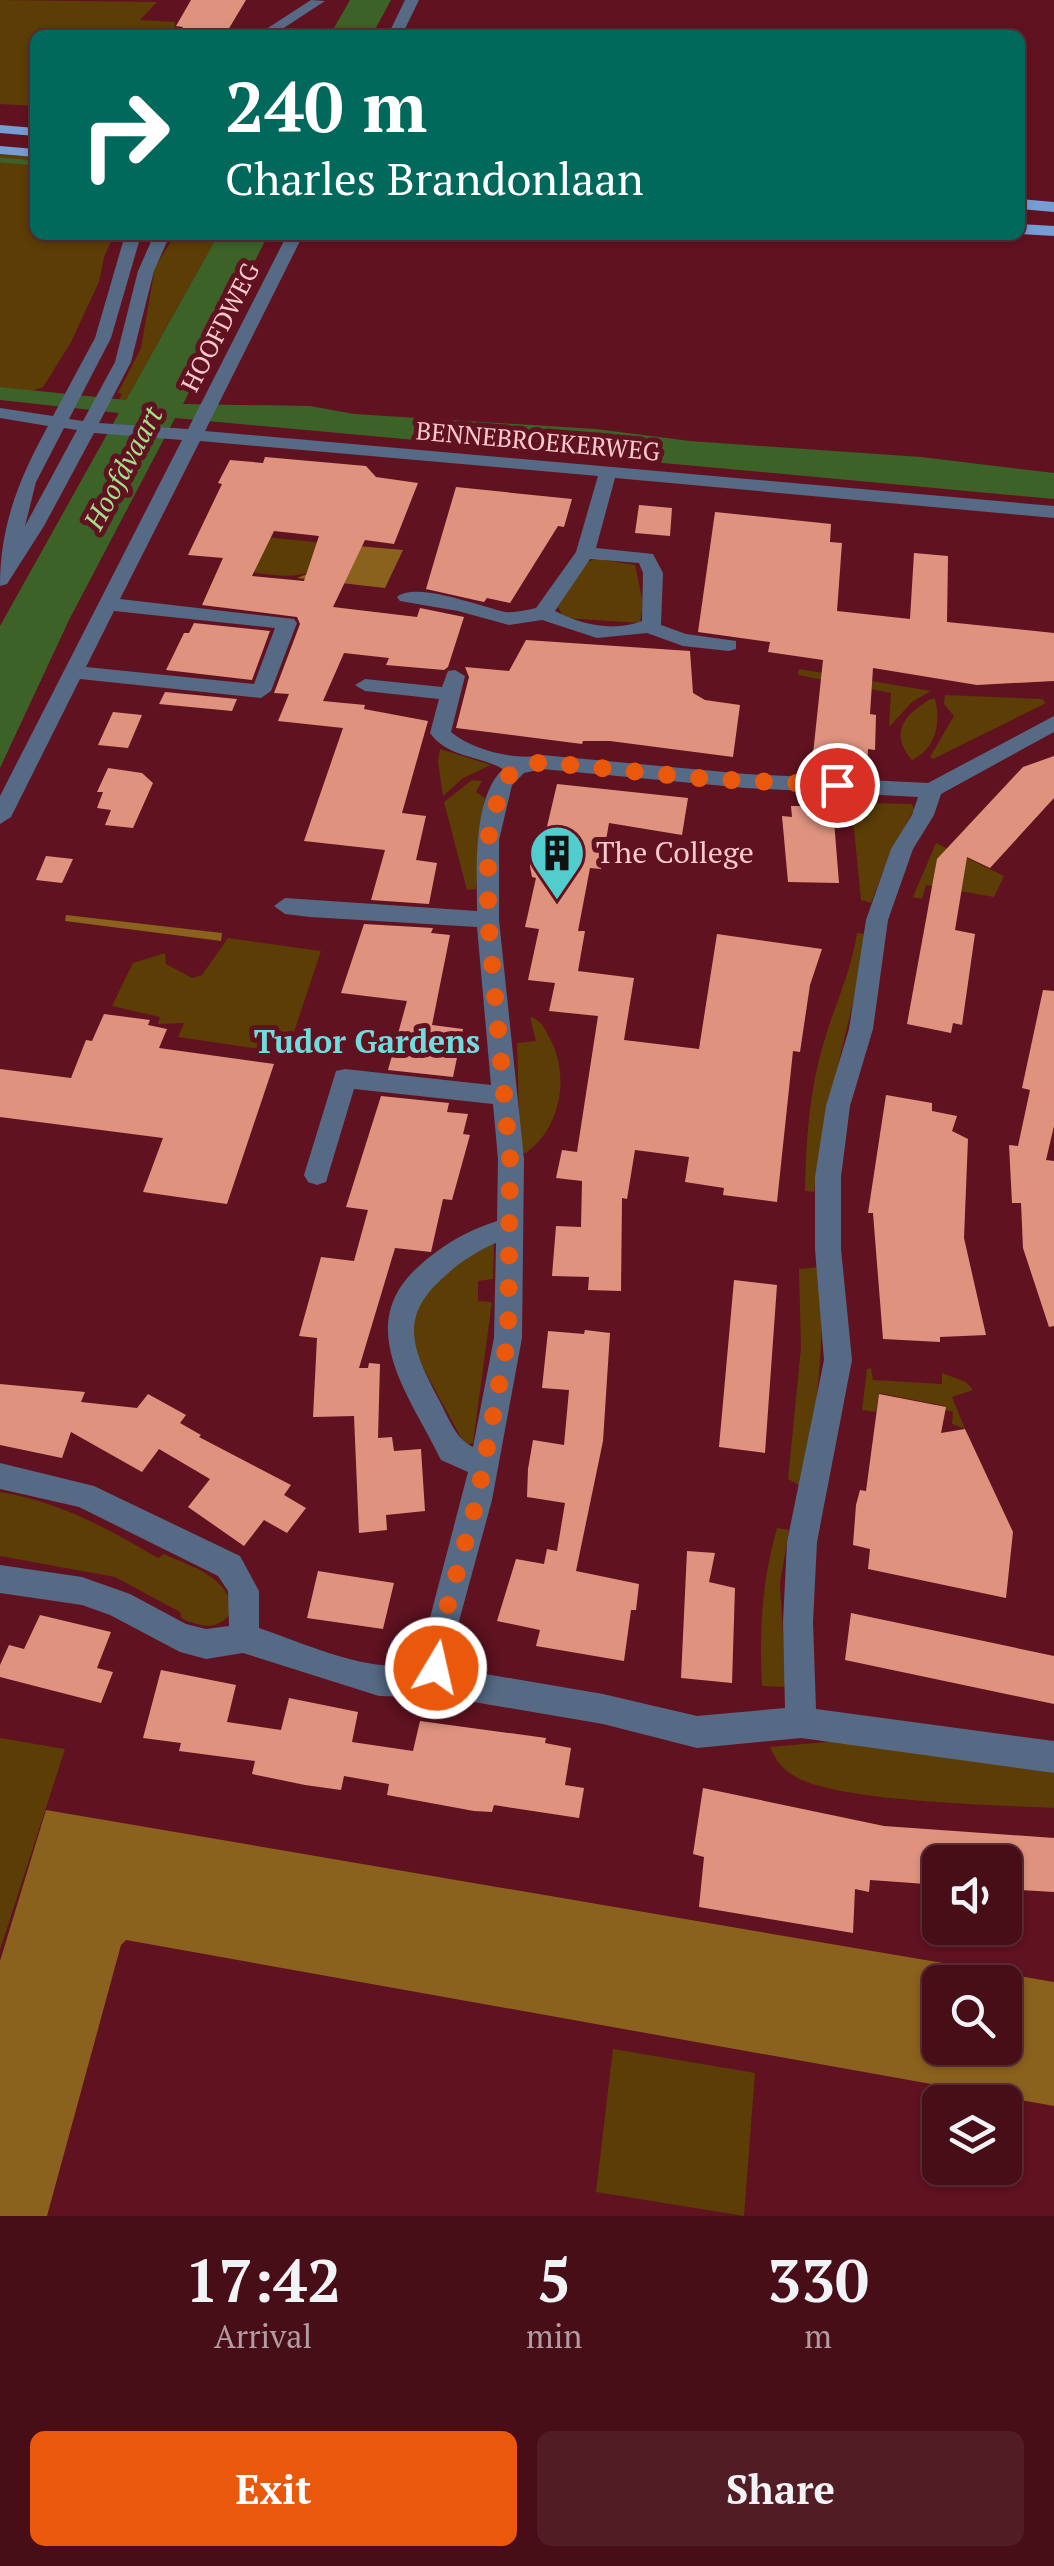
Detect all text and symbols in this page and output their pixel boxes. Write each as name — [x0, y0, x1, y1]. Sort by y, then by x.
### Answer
text: 240 m — [225, 59, 427, 152]
icon: right — [60, 70, 190, 200]
text: Charles Brandonlaan — [225, 148, 644, 208]
street label: HOOFDWEG — [173, 257, 266, 397]
water label: Hoofdvaart — [74, 399, 171, 537]
street label: BENNEBROEKERWEG — [415, 413, 662, 468]
pin — [795, 743, 880, 828]
icon: arrive — [810, 758, 865, 813]
building icon: The College — [527, 823, 587, 902]
place label: The College — [596, 832, 754, 872]
district label: Tudor Gardens — [254, 1020, 480, 1062]
position arrow — [384, 1616, 488, 1720]
map controls — [922, 1845, 1022, 2185]
button: sound — [922, 1845, 1022, 1945]
button: search — [922, 1965, 1022, 2065]
button: layers — [922, 2085, 1022, 2185]
text: 17:42 — [185, 2240, 341, 2319]
text: 5 — [537, 2240, 571, 2319]
text: 330 — [767, 2240, 869, 2319]
text: Arrival — [214, 2315, 312, 2357]
text: min — [526, 2315, 582, 2357]
text: m — [804, 2315, 832, 2357]
button: Exit — [30, 2431, 517, 2546]
button: Share — [537, 2431, 1024, 2546]

